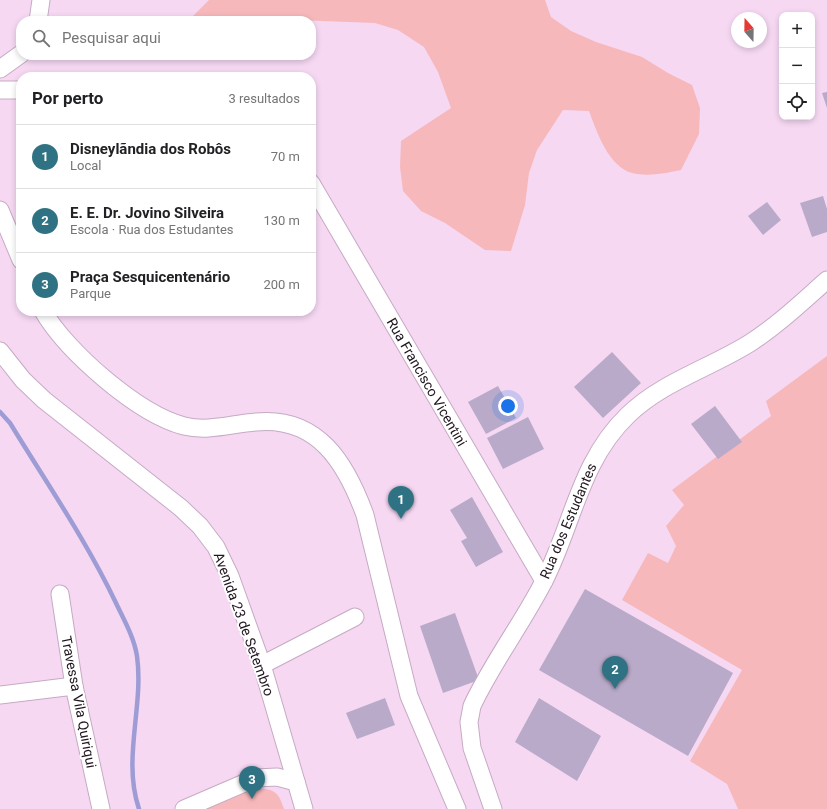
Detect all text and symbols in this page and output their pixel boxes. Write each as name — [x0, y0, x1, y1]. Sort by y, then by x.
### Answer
north arrow — [731, 12, 767, 48]
map controls — [779, 12, 815, 120]
button: + — [779, 12, 815, 48]
search box — [16, 16, 316, 60]
icon: search — [30, 27, 52, 49]
text: Pesquisar aqui — [62, 29, 161, 47]
button: − — [779, 48, 815, 84]
button: locate — [779, 84, 815, 120]
text: Por perto — [32, 88, 103, 108]
text: 3 resultados — [228, 91, 300, 106]
text: Disneylãndia dos Robôs — [70, 140, 231, 158]
text: 1 — [41, 149, 49, 164]
text: 70 m — [271, 149, 300, 164]
text: Local — [70, 158, 101, 173]
text: E. E. Dr. Jovino Silveira — [70, 204, 224, 222]
text: 2 — [41, 213, 49, 228]
text: 130 m — [263, 213, 300, 228]
text: Escola · Rua dos Estudantes — [70, 222, 234, 237]
text: Praça Sesquicentenário — [70, 268, 230, 286]
text: 3 — [41, 277, 49, 292]
text: 200 m — [263, 277, 300, 292]
text: Parque — [70, 286, 111, 301]
street label: Rua Francisco Vicentini — [384, 315, 470, 449]
your location — [498, 396, 518, 416]
street label: Rua dos Estudantes — [536, 461, 600, 581]
pin: 1 — [388, 486, 414, 519]
street label: Avenida 23 de Setembro — [211, 550, 277, 698]
street label: Travessa Vila Quiriqui — [58, 635, 100, 769]
pin: 2 — [602, 656, 628, 689]
pin: 3 — [239, 766, 265, 799]

